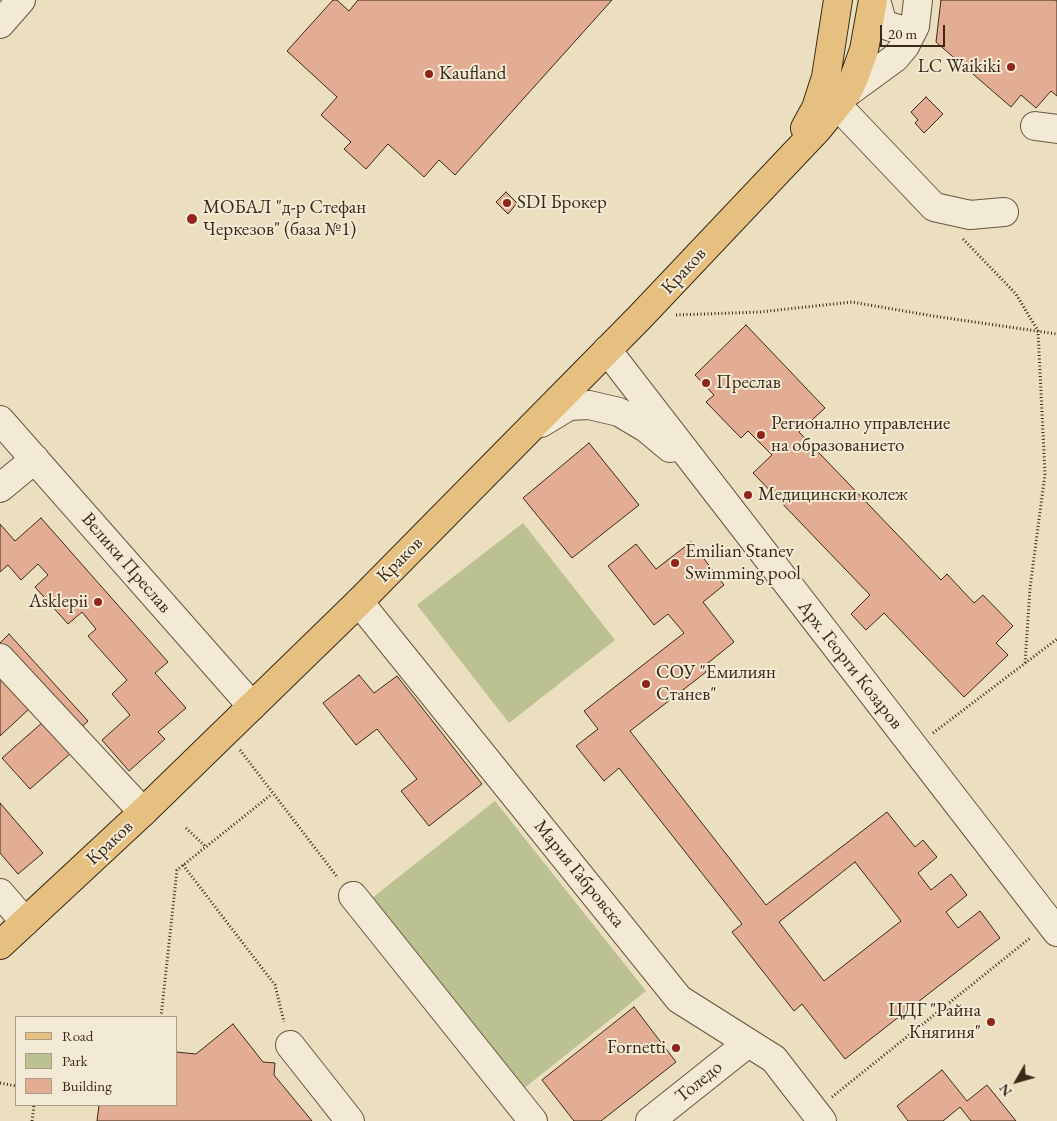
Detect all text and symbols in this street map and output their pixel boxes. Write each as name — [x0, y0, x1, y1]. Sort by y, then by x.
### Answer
scale bar — [882, 15, 947, 47]
text: 20 m — [888, 24, 917, 43]
place label: LC Waikiki — [918, 56, 1001, 78]
marker: LC Waikiki — [1005, 61, 1017, 73]
place label: Kaufland — [439, 63, 506, 85]
marker: Kaufland — [423, 68, 435, 80]
place label: SDI Брокер — [517, 192, 607, 214]
place label: МОБАЛ "д-р Стефан Черкезов" (база №1) — [203, 197, 366, 241]
marker: SDI Брокер — [501, 197, 513, 209]
marker: МОБАЛ "д-р Стефан Черкезов" (база №1) — [185, 212, 199, 226]
street label: Краков — [657, 243, 711, 299]
place label: Преслав — [716, 372, 781, 394]
marker: Преслав — [700, 377, 712, 389]
place label: Регионално управление на образованието — [771, 413, 950, 457]
marker: Регионално управление на образованието — [755, 429, 767, 441]
place label: Медицински колеж — [758, 484, 908, 506]
marker: Медицински колеж — [742, 489, 754, 501]
street label: Велики Преслав — [76, 508, 176, 618]
street label: Краков — [372, 532, 428, 588]
place label: Emilian Stanev Swimming pool — [685, 541, 801, 585]
marker: Emilian Stanev Swimming pool — [669, 557, 681, 569]
place label: Asklepii — [29, 591, 88, 613]
marker: Asklepii — [92, 596, 104, 608]
street label: Арх. Георги Козаров — [793, 596, 907, 734]
place label: СОУ "Емилиян Станев" — [656, 662, 776, 706]
marker: СОУ "Емилиян Станев" — [640, 678, 652, 690]
street label: Краков — [82, 816, 138, 870]
street label: Мария Габровска — [529, 816, 629, 932]
place label: ЦДГ "Райна Княгиня" — [888, 1000, 981, 1044]
legend — [15, 1016, 178, 1106]
marker: ЦДГ "Райна Княгиня" — [985, 1016, 997, 1028]
text: Road — [62, 1026, 93, 1045]
place label: Fornetti — [607, 1037, 666, 1059]
marker: Fornetti — [670, 1042, 682, 1054]
text: Park — [62, 1051, 88, 1070]
street label: Толедо — [671, 1056, 727, 1108]
north arrow — [992, 1056, 1042, 1106]
text: Building — [62, 1076, 112, 1095]
text: N — [995, 1080, 1016, 1100]

